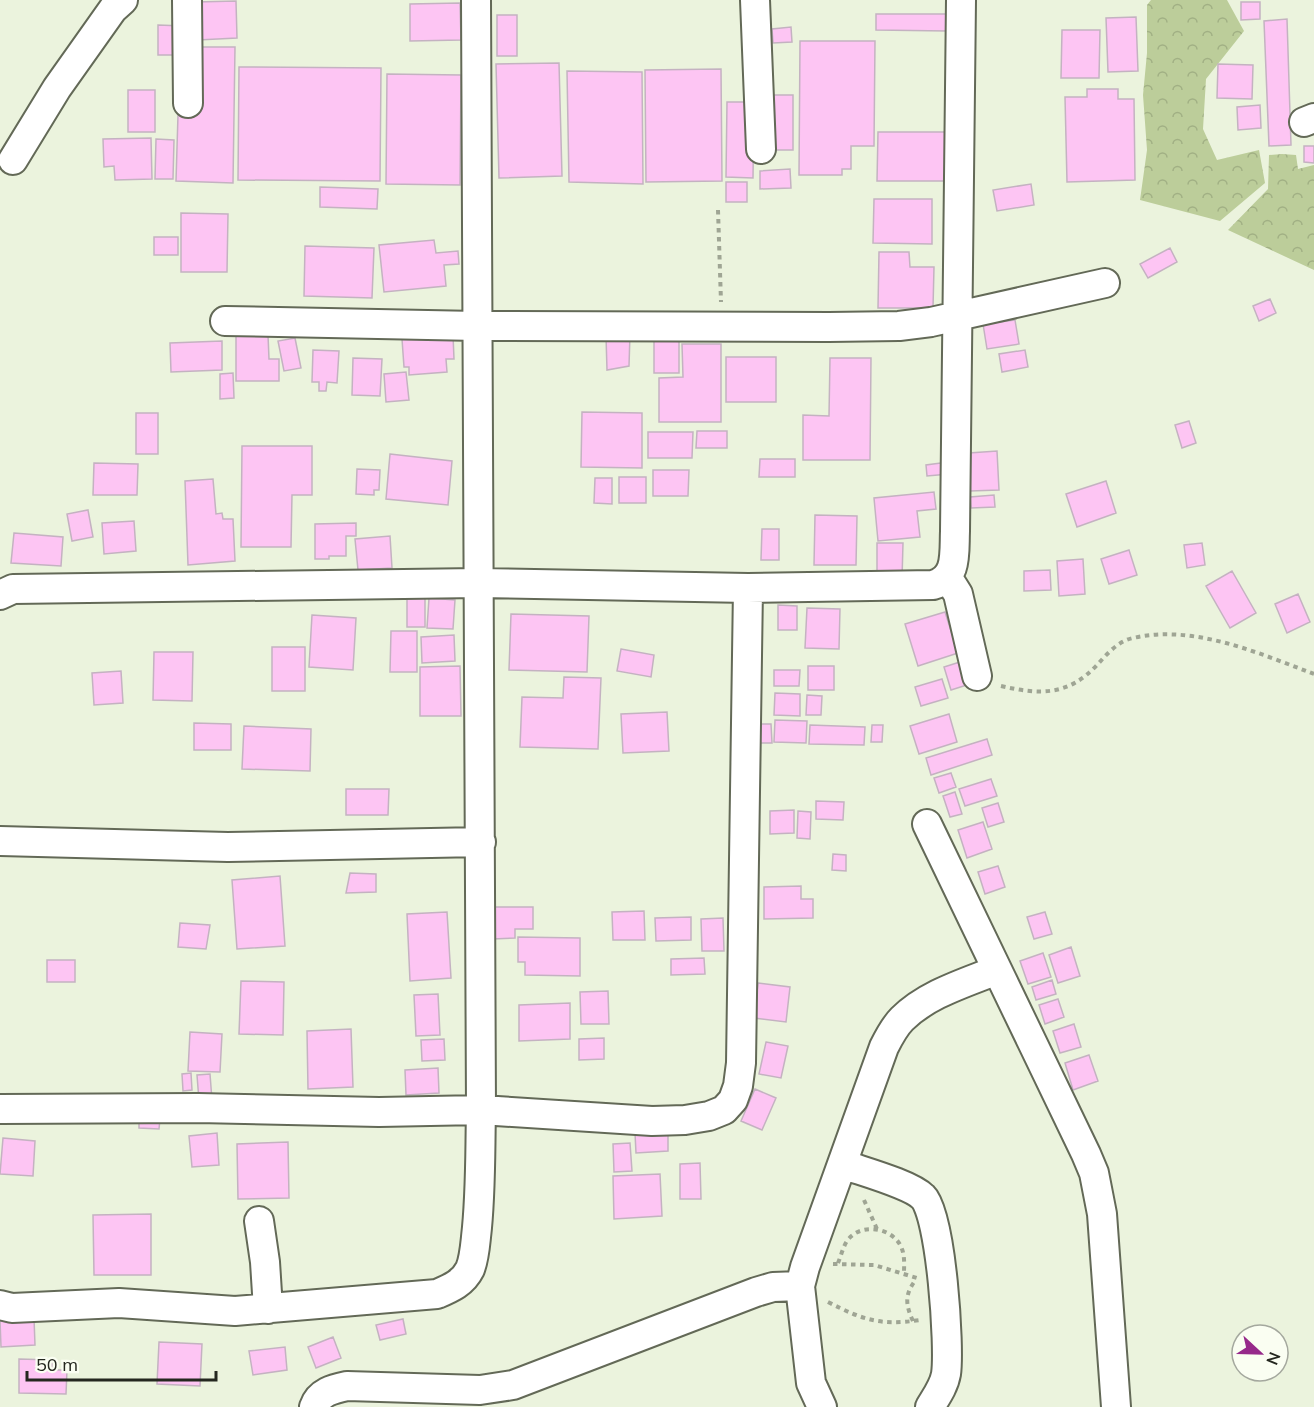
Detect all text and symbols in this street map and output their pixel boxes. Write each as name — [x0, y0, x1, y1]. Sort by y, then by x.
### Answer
north arrow — [1230, 1323, 1290, 1383]
scale bar — [27, 1344, 216, 1382]
text: N — [1262, 1349, 1285, 1368]
text: 50 m — [36, 1353, 78, 1376]

